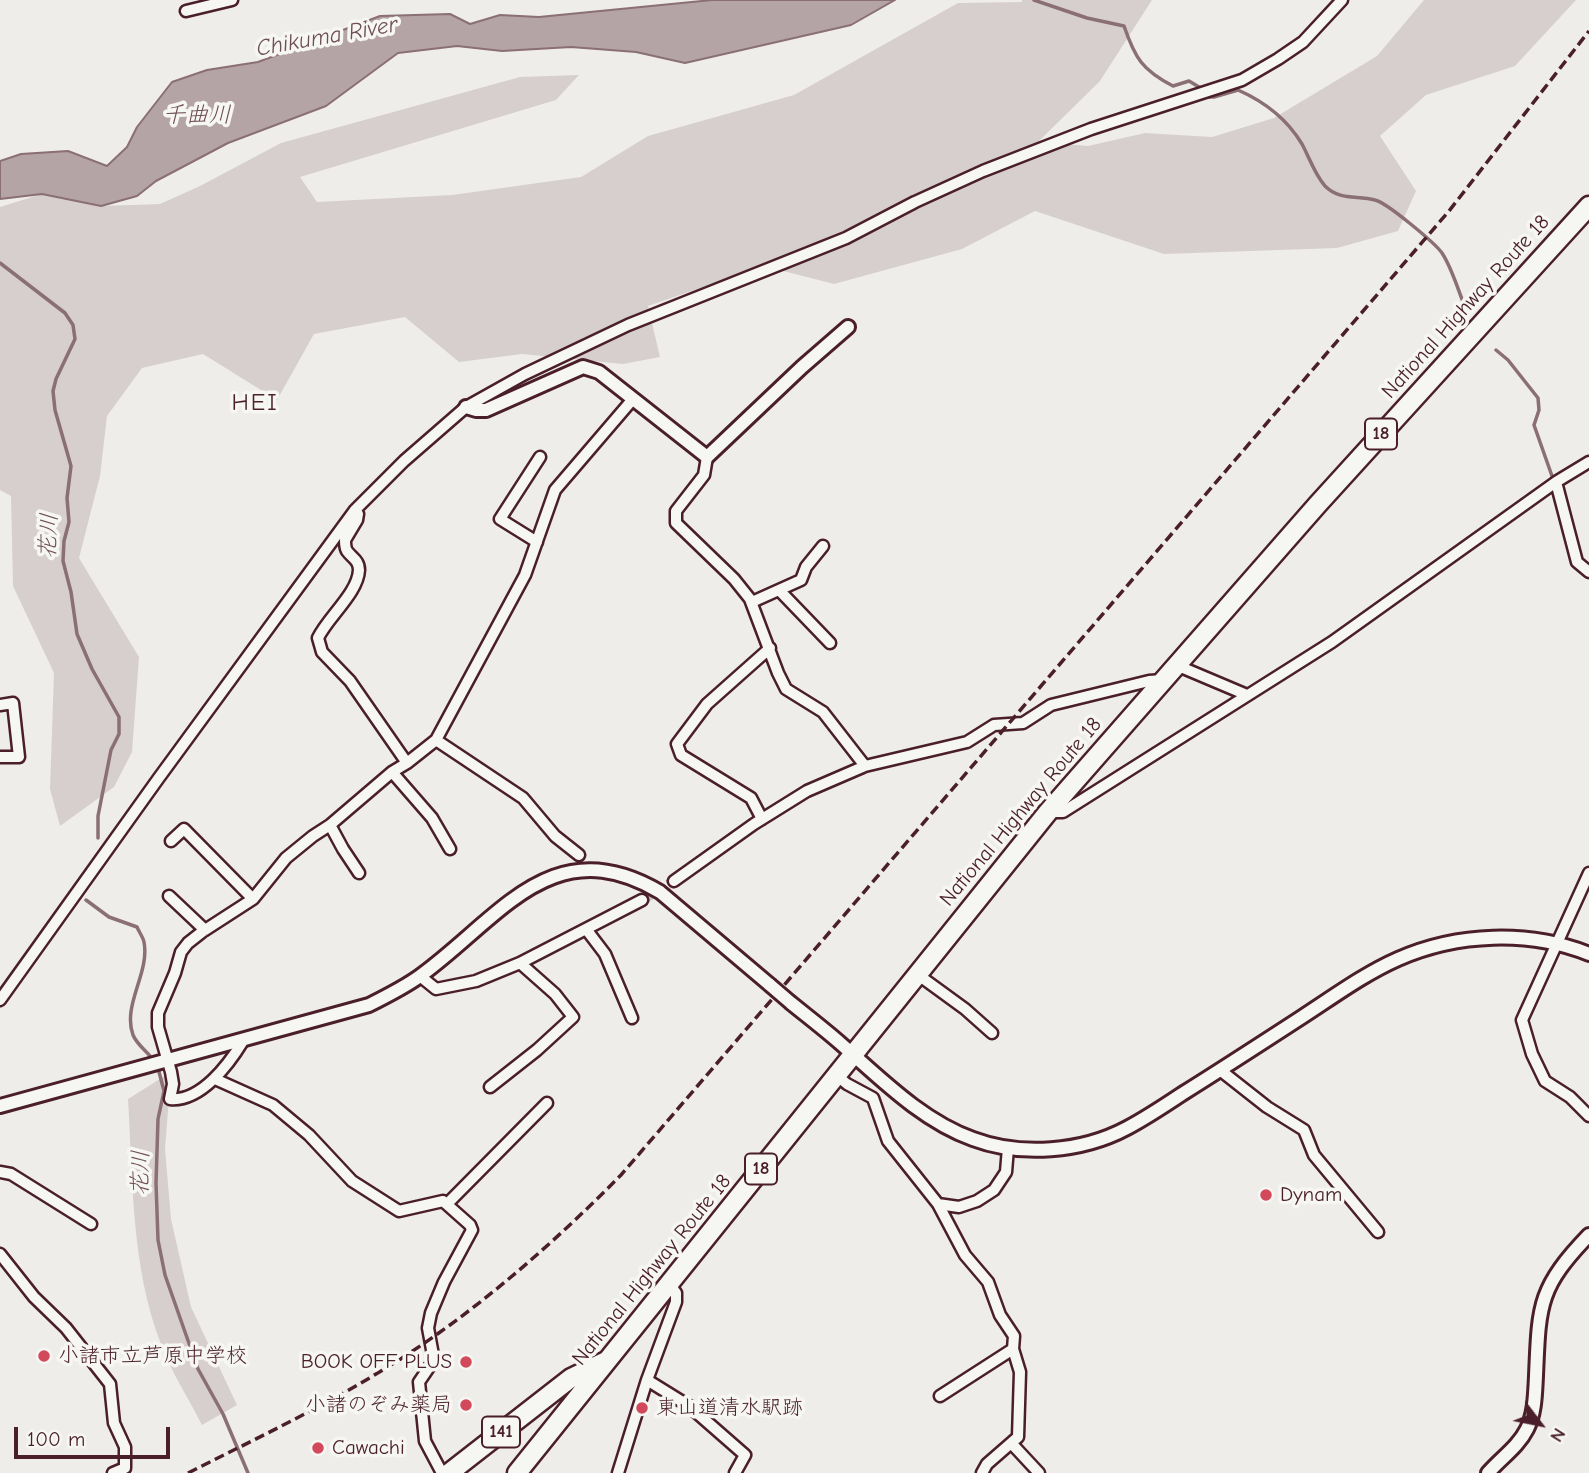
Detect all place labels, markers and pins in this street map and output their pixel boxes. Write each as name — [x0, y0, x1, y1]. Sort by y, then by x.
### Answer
place label: Dynam — [1280, 1182, 1342, 1208]
marker: Dynam — [1258, 1187, 1274, 1203]
place label: 小諸市立芦原中学校 — [58, 1343, 247, 1369]
marker: 小諸市立芦原中学校 — [36, 1348, 52, 1364]
place label: BOOK OFF PLUS — [301, 1349, 452, 1375]
marker: BOOK OFF PLUS — [458, 1354, 474, 1370]
place label: 小諸のぞみ薬局 — [305, 1392, 452, 1418]
place label: 東山道清水駅跡 — [656, 1395, 803, 1421]
marker: 小諸のぞみ薬局 — [458, 1397, 474, 1413]
marker: 東山道清水駅跡 — [634, 1400, 650, 1416]
place label: Cawachi — [332, 1435, 405, 1461]
marker: Cawachi — [310, 1440, 326, 1456]

